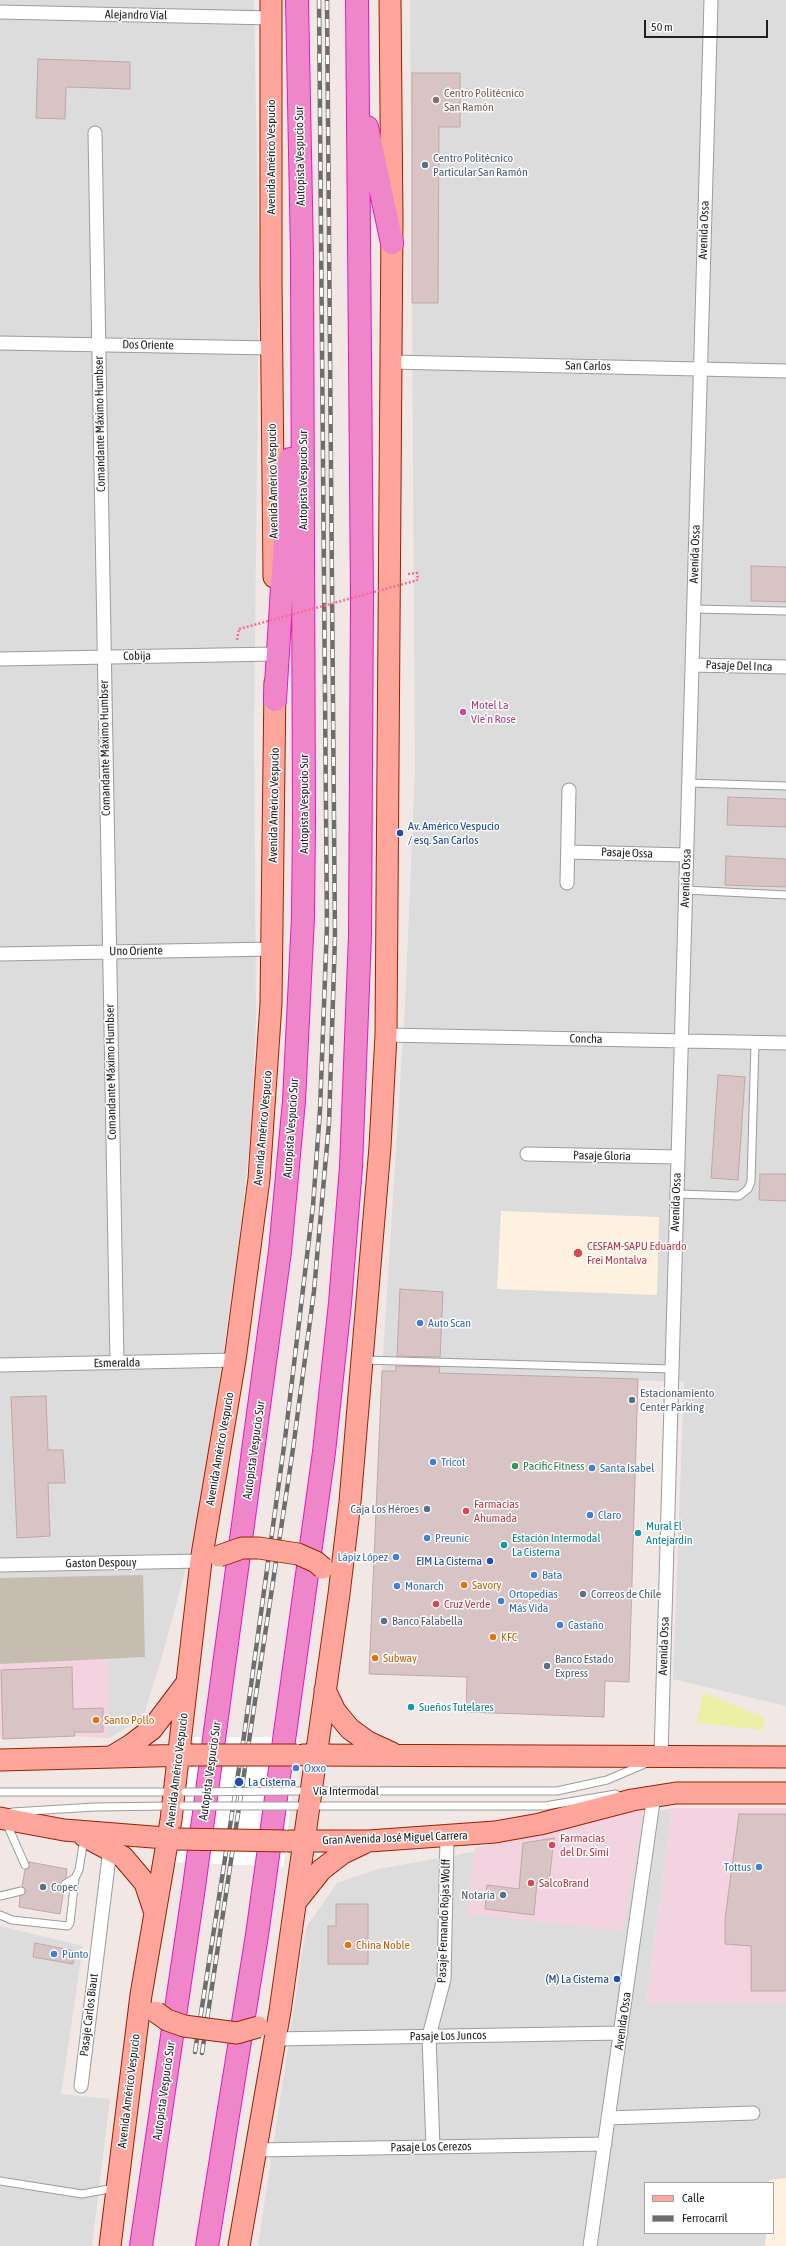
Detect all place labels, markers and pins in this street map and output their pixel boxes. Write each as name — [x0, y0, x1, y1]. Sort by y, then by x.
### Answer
place label: Centro Politécnico San Ramón — [444, 86, 524, 114]
marker: Centro Politécnico San Ramón — [431, 95, 441, 105]
place label: Centro Politécnico Particular San Ramón — [433, 151, 528, 179]
marker: Centro Politécnico Particular San Ramón — [420, 160, 430, 170]
place label: Motel La Vie’n Rose — [471, 698, 516, 726]
marker: Motel La Vie’n Rose — [458, 707, 468, 717]
place label: Av. Américo Vespucio / esq. San Carlos — [408, 819, 500, 847]
marker: Av. Américo Vespucio / esq. San Carlos — [395, 828, 405, 838]
place label: CESFAM-SAPU Eduardo Frei Montalva — [587, 1239, 687, 1267]
marker: CESFAM-SAPU Eduardo Frei Montalva — [572, 1247, 584, 1259]
place label: Auto Scan — [428, 1316, 471, 1330]
marker: Auto Scan — [415, 1318, 425, 1328]
place label: Estacionamiento Center Parking — [640, 1386, 714, 1414]
marker: Estacionamiento Center Parking — [627, 1395, 637, 1405]
place label: Tricot — [441, 1455, 465, 1469]
marker: Tricot — [428, 1457, 438, 1467]
place label: Pacific Fitness — [523, 1459, 584, 1473]
marker: Pacific Fitness — [510, 1461, 520, 1471]
place label: Santa Isabel — [600, 1461, 654, 1475]
marker: Santa Isabel — [587, 1463, 597, 1473]
place label: Farmacias Ahumada — [474, 1497, 519, 1525]
place label: Caja Los Héroes — [351, 1502, 419, 1516]
marker: Caja Los Héroes — [422, 1504, 432, 1514]
marker: Farmacias Ahumada — [461, 1506, 471, 1516]
place label: Claro — [598, 1508, 621, 1522]
marker: Claro — [585, 1510, 595, 1520]
place label: Mural El Antejardín — [646, 1519, 693, 1547]
marker: Mural El Antejardín — [633, 1528, 643, 1538]
place label: Preunic — [435, 1531, 469, 1545]
place label: Estación Intermodal La Cisterna — [512, 1531, 601, 1559]
marker: Preunic — [422, 1533, 432, 1543]
marker: Estación Intermodal La Cisterna — [499, 1540, 509, 1550]
place label: Lápiz López — [338, 1550, 388, 1564]
marker: Lápiz López — [391, 1552, 401, 1562]
place label: EIM La Cisterna — [416, 1554, 482, 1568]
marker: EIM La Cisterna — [485, 1556, 495, 1566]
place label: Bata — [542, 1568, 562, 1582]
marker: Bata — [529, 1570, 539, 1580]
place label: Savory — [472, 1578, 502, 1592]
place label: Monarch — [405, 1579, 444, 1593]
marker: Savory — [459, 1580, 469, 1590]
marker: Monarch — [392, 1581, 402, 1591]
place label: Ortopedias Más Vida — [509, 1587, 558, 1615]
place label: Correos de Chile — [591, 1587, 661, 1601]
marker: Correos de Chile — [578, 1589, 588, 1599]
marker: Ortopedias Más Vida — [496, 1596, 506, 1606]
place label: Cruz Verde — [444, 1597, 490, 1611]
marker: Cruz Verde — [431, 1599, 441, 1609]
place label: Banco Falabella — [392, 1614, 463, 1628]
marker: Banco Falabella — [379, 1616, 389, 1626]
place label: Castaño — [568, 1618, 604, 1632]
marker: Castaño — [555, 1620, 565, 1630]
place label: KFC — [501, 1630, 517, 1644]
marker: KFC — [488, 1632, 498, 1642]
place label: Subway — [383, 1651, 417, 1665]
place label: Banco Estado Express — [555, 1652, 614, 1680]
marker: Subway — [370, 1653, 380, 1663]
marker: Banco Estado Express — [542, 1661, 552, 1671]
place label: Sueños Tutelares — [419, 1700, 494, 1714]
marker: Sueños Tutelares — [406, 1702, 416, 1712]
place label: Santo Pollo — [104, 1713, 154, 1727]
marker: Santo Pollo — [91, 1715, 101, 1725]
place label: Oxxo — [304, 1761, 326, 1775]
marker: Oxxo — [291, 1763, 301, 1773]
place label: La Cisterna — [248, 1775, 296, 1789]
marker: La Cisterna — [233, 1776, 245, 1788]
place label: Farmacias del Dr. Simi — [560, 1831, 609, 1859]
marker: Farmacias del Dr. Simi — [547, 1840, 557, 1850]
place label: Tottus — [724, 1860, 751, 1874]
marker: Tottus — [754, 1862, 764, 1872]
place label: SalcoBrand — [539, 1876, 589, 1890]
marker: SalcoBrand — [526, 1878, 536, 1888]
place label: Copec — [51, 1880, 78, 1894]
marker: Copec — [38, 1882, 48, 1892]
place label: Notaría — [461, 1888, 495, 1902]
marker: Notaría — [498, 1890, 508, 1900]
place label: China Noble — [356, 1938, 410, 1952]
marker: China Noble — [343, 1940, 353, 1950]
place label: Punto — [62, 1947, 88, 1961]
marker: Punto — [49, 1949, 59, 1959]
place label: (M) La Cisterna — [546, 1972, 609, 1986]
marker: (M) La Cisterna — [612, 1974, 622, 1984]

